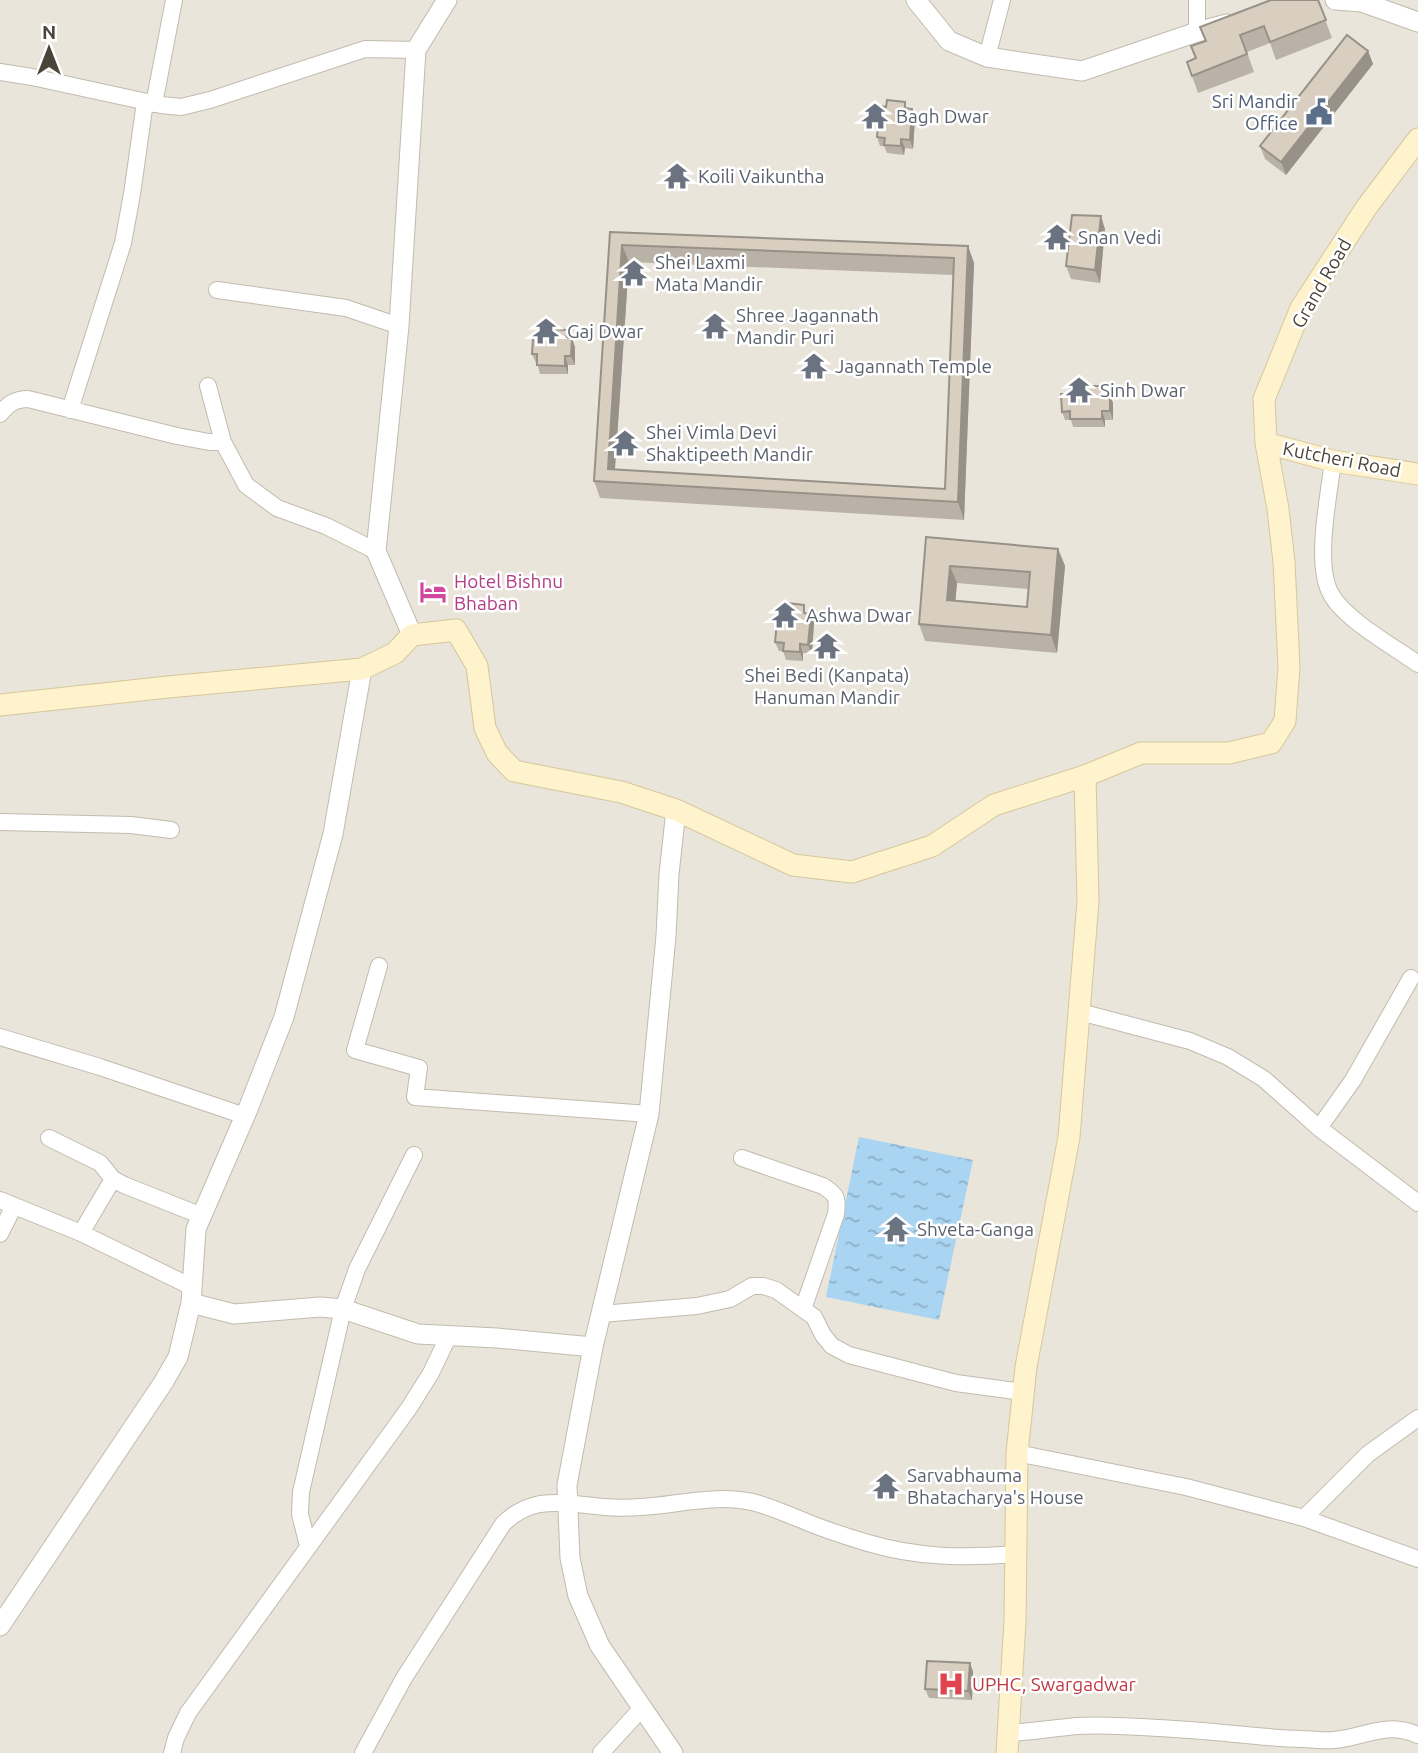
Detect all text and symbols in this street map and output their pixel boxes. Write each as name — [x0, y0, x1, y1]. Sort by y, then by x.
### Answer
north arrow — [14, 14, 84, 84]
text: N — [42, 21, 56, 43]
place label: Sri Mandir Office — [1212, 90, 1298, 134]
public building icon: Sri Mandir Office — [1304, 97, 1334, 127]
temple icon: Bagh Dwar — [860, 101, 890, 131]
place label: Bagh Dwar — [896, 105, 989, 127]
temple icon: Koili Vaikuntha — [662, 161, 692, 191]
place label: Koili Vaikuntha — [698, 165, 824, 187]
temple icon: Snan Vedi — [1042, 222, 1072, 252]
place label: Snan Vedi — [1078, 226, 1161, 248]
street label: Grand Road — [1287, 234, 1355, 332]
place label: Shei Laxmi Mata Mandir — [655, 251, 763, 295]
temple icon: Shei Laxmi Mata Mandir — [619, 258, 649, 288]
place label: Shree Jagannath Mandir Puri — [736, 304, 879, 348]
temple icon: Shree Jagannath Mandir Puri — [700, 311, 730, 341]
temple icon: Gaj Dwar — [531, 316, 561, 346]
place label: Gaj Dwar — [567, 320, 643, 342]
temple icon: Jagannath Temple — [799, 351, 829, 381]
place label: Jagannath Temple — [835, 355, 992, 377]
temple icon: Sinh Dwar — [1064, 375, 1094, 405]
place label: Sinh Dwar — [1100, 379, 1186, 401]
place label: Shei Vimla Devi Shaktipeeth Mandir — [646, 421, 813, 465]
temple icon: Shei Vimla Devi Shaktipeeth Mandir — [610, 428, 640, 458]
street label: Kutcheri Road — [1281, 437, 1403, 481]
place label: Hotel Bishnu Bhaban — [454, 570, 563, 614]
hotel icon: Hotel Bishnu Bhaban — [418, 577, 448, 607]
temple icon: Ashwa Dwar — [770, 600, 800, 630]
place label: Ashwa Dwar — [806, 604, 912, 626]
temple icon: Shei Bedi (Kanpata) Hanuman Mandir — [812, 631, 842, 661]
place label: Shei Bedi (Kanpata) Hanuman Mandir — [745, 664, 909, 708]
temple icon: Shveta-Ganga — [881, 1214, 911, 1244]
place label: Shveta-Ganga — [917, 1218, 1034, 1240]
place label: Sarvabhauma Bhatacharya's House — [907, 1464, 1084, 1508]
temple icon: Sarvabhauma Bhatacharya's House — [871, 1471, 901, 1501]
hospital icon: UPHC, Swargadwar — [936, 1669, 966, 1699]
place label: UPHC, Swargadwar — [972, 1673, 1136, 1695]

